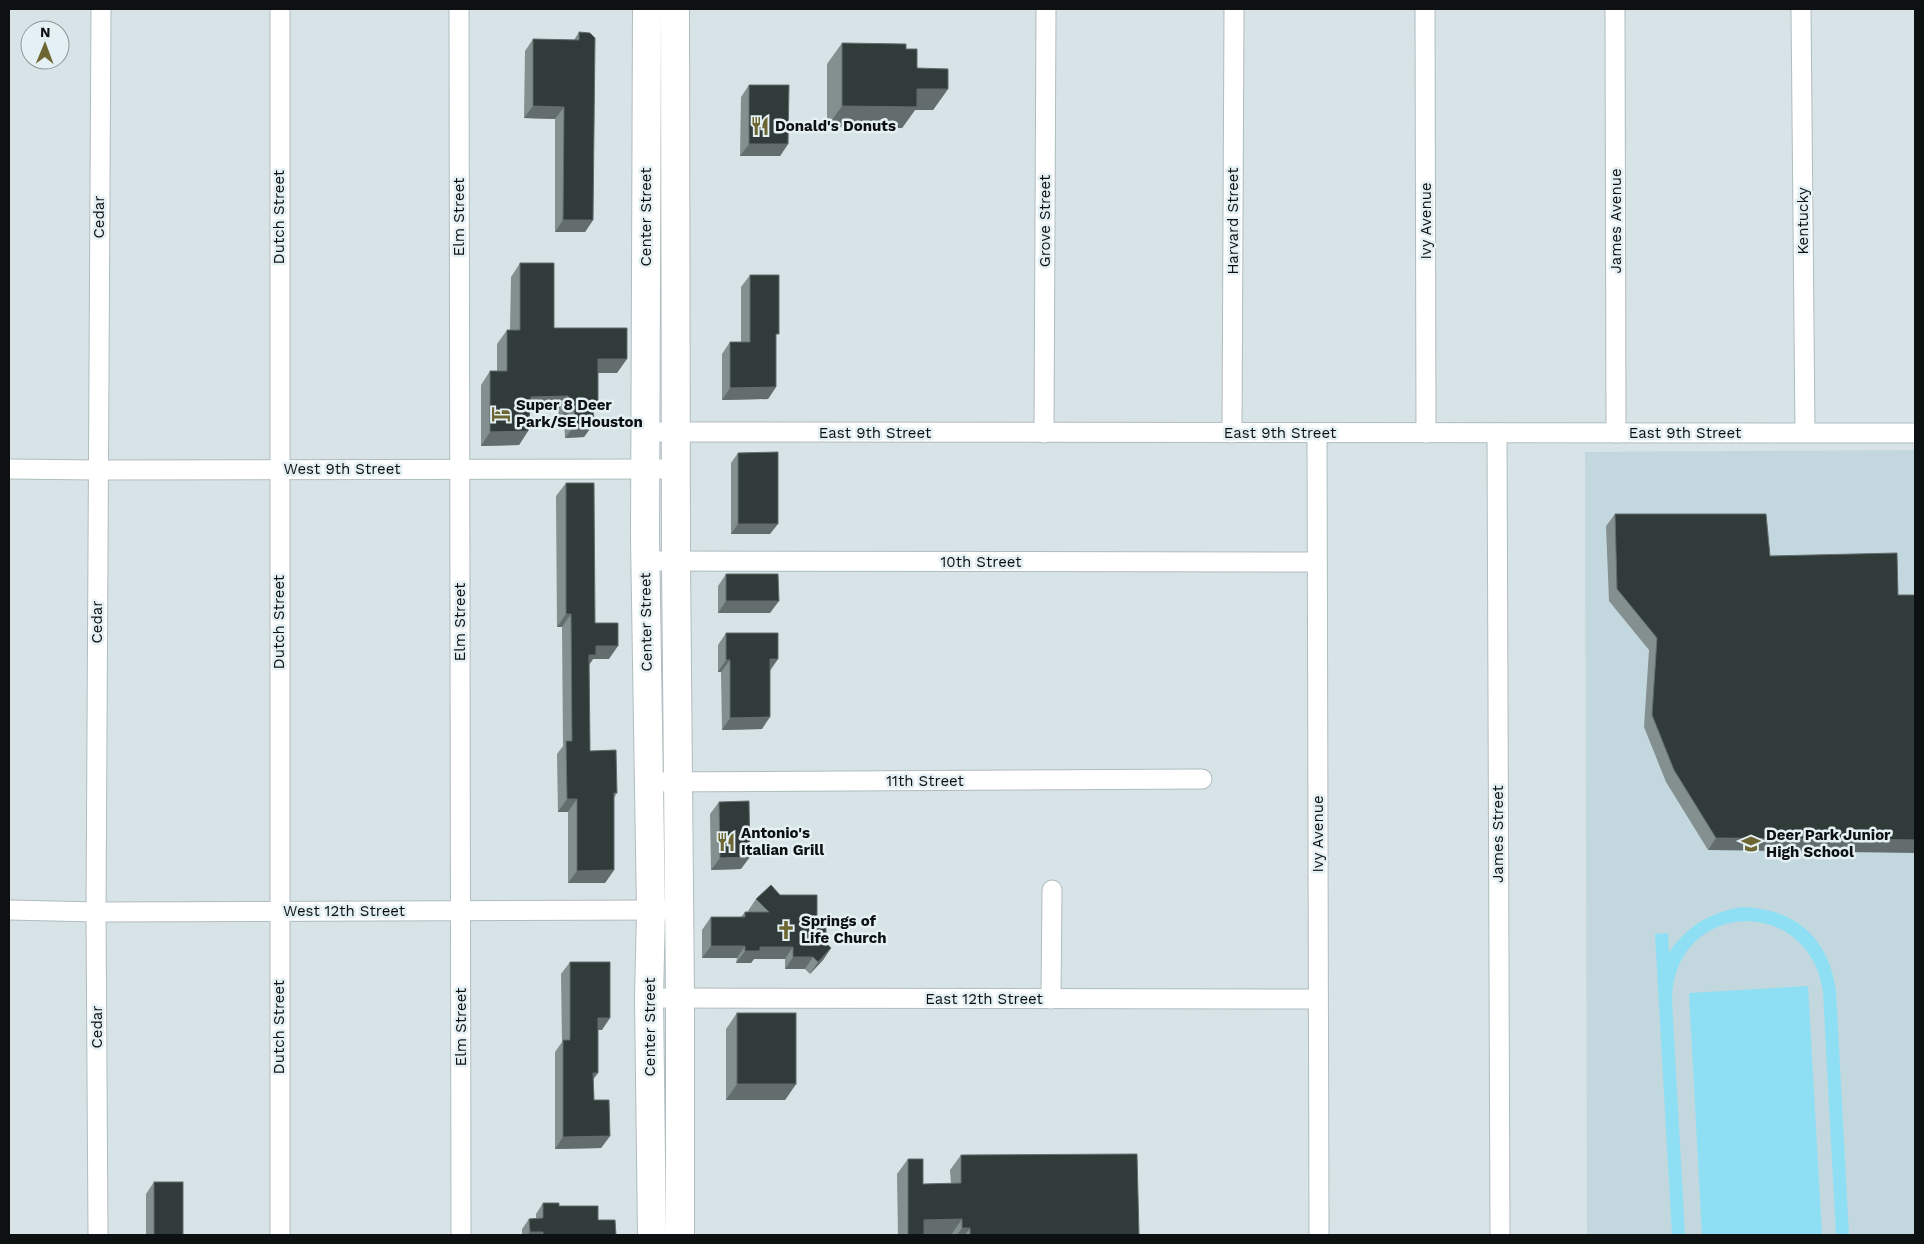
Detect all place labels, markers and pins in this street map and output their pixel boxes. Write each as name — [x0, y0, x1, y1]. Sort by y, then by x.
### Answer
restaurant icon: Donald's Donuts — [749, 115, 771, 137]
place label: Donald's Donuts — [775, 117, 896, 135]
place label: Super 8 Deer Park/SE Houston — [516, 396, 643, 431]
hotel icon: Super 8 Deer Park/SE Houston — [490, 403, 512, 425]
place label: Antonio's Italian Grill — [741, 824, 824, 859]
place label: Deer Park Junior High School — [1766, 826, 1891, 861]
restaurant icon: Antonio's Italian Grill — [715, 831, 737, 853]
school or university icon: Deer Park Junior High School — [1740, 833, 1762, 855]
place label: Springs of Life Church — [801, 912, 886, 947]
church icon: Springs of Life Church — [775, 919, 797, 941]

